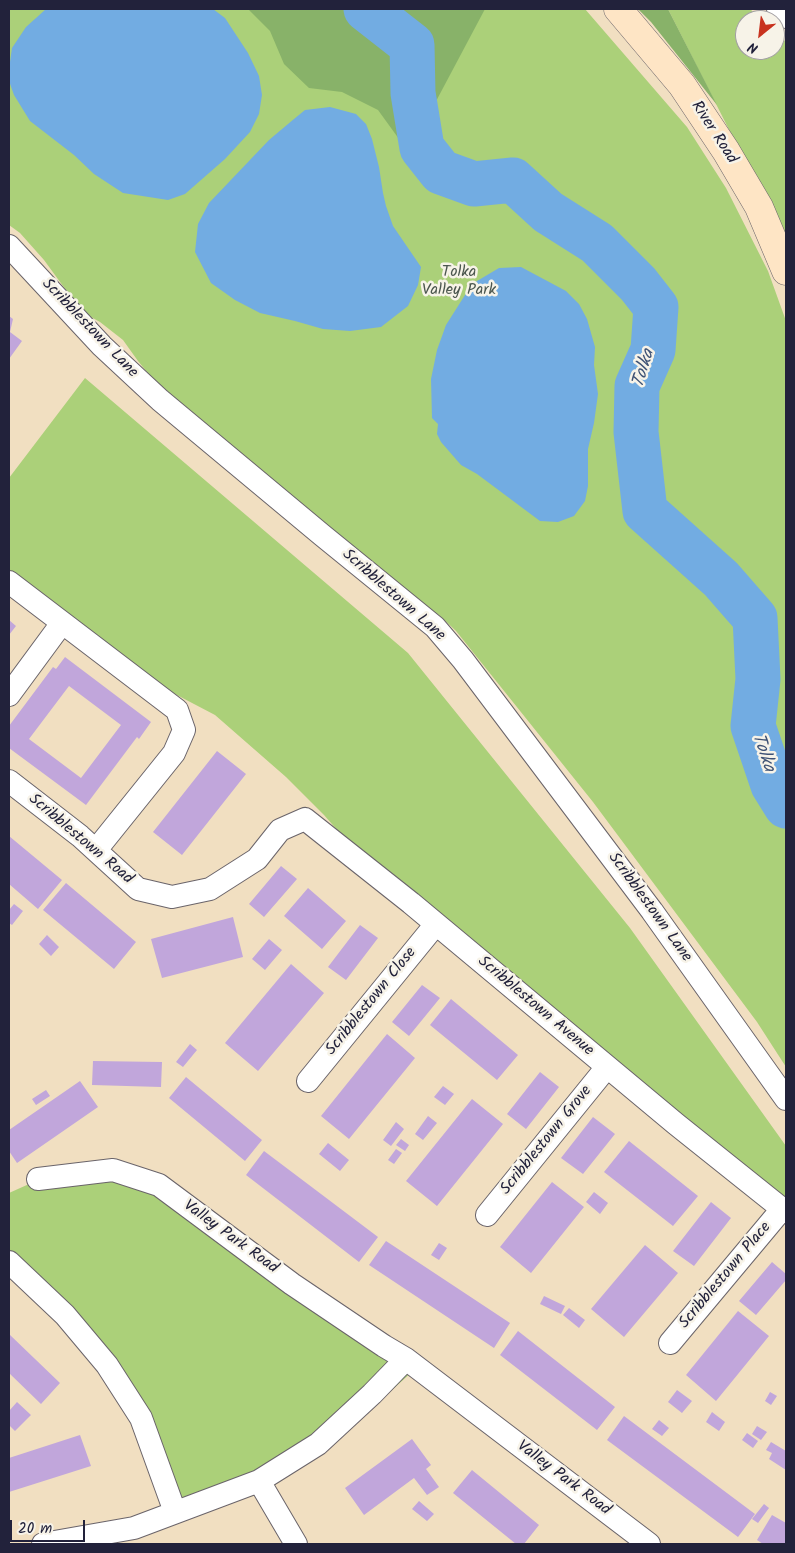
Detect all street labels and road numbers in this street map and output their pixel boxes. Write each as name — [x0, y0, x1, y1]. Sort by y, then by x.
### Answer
street label: River Road — [686, 98, 740, 168]
street label: Scribblestown Lane — [37, 275, 141, 383]
street label: Scribblestown Lane — [337, 546, 449, 646]
street label: Scribblestown Road — [24, 791, 136, 889]
street label: Scribblestown Lane — [603, 850, 695, 966]
street label: Scribblestown Close — [323, 944, 421, 1060]
street label: Scribblestown Avenue — [473, 953, 597, 1061]
street label: Scribblestown Grove — [497, 1083, 597, 1199]
street label: Valley Park Road — [179, 1197, 281, 1279]
street label: Scribblestown Place — [676, 1219, 776, 1333]
street label: Valley Park Road — [512, 1437, 614, 1521]

